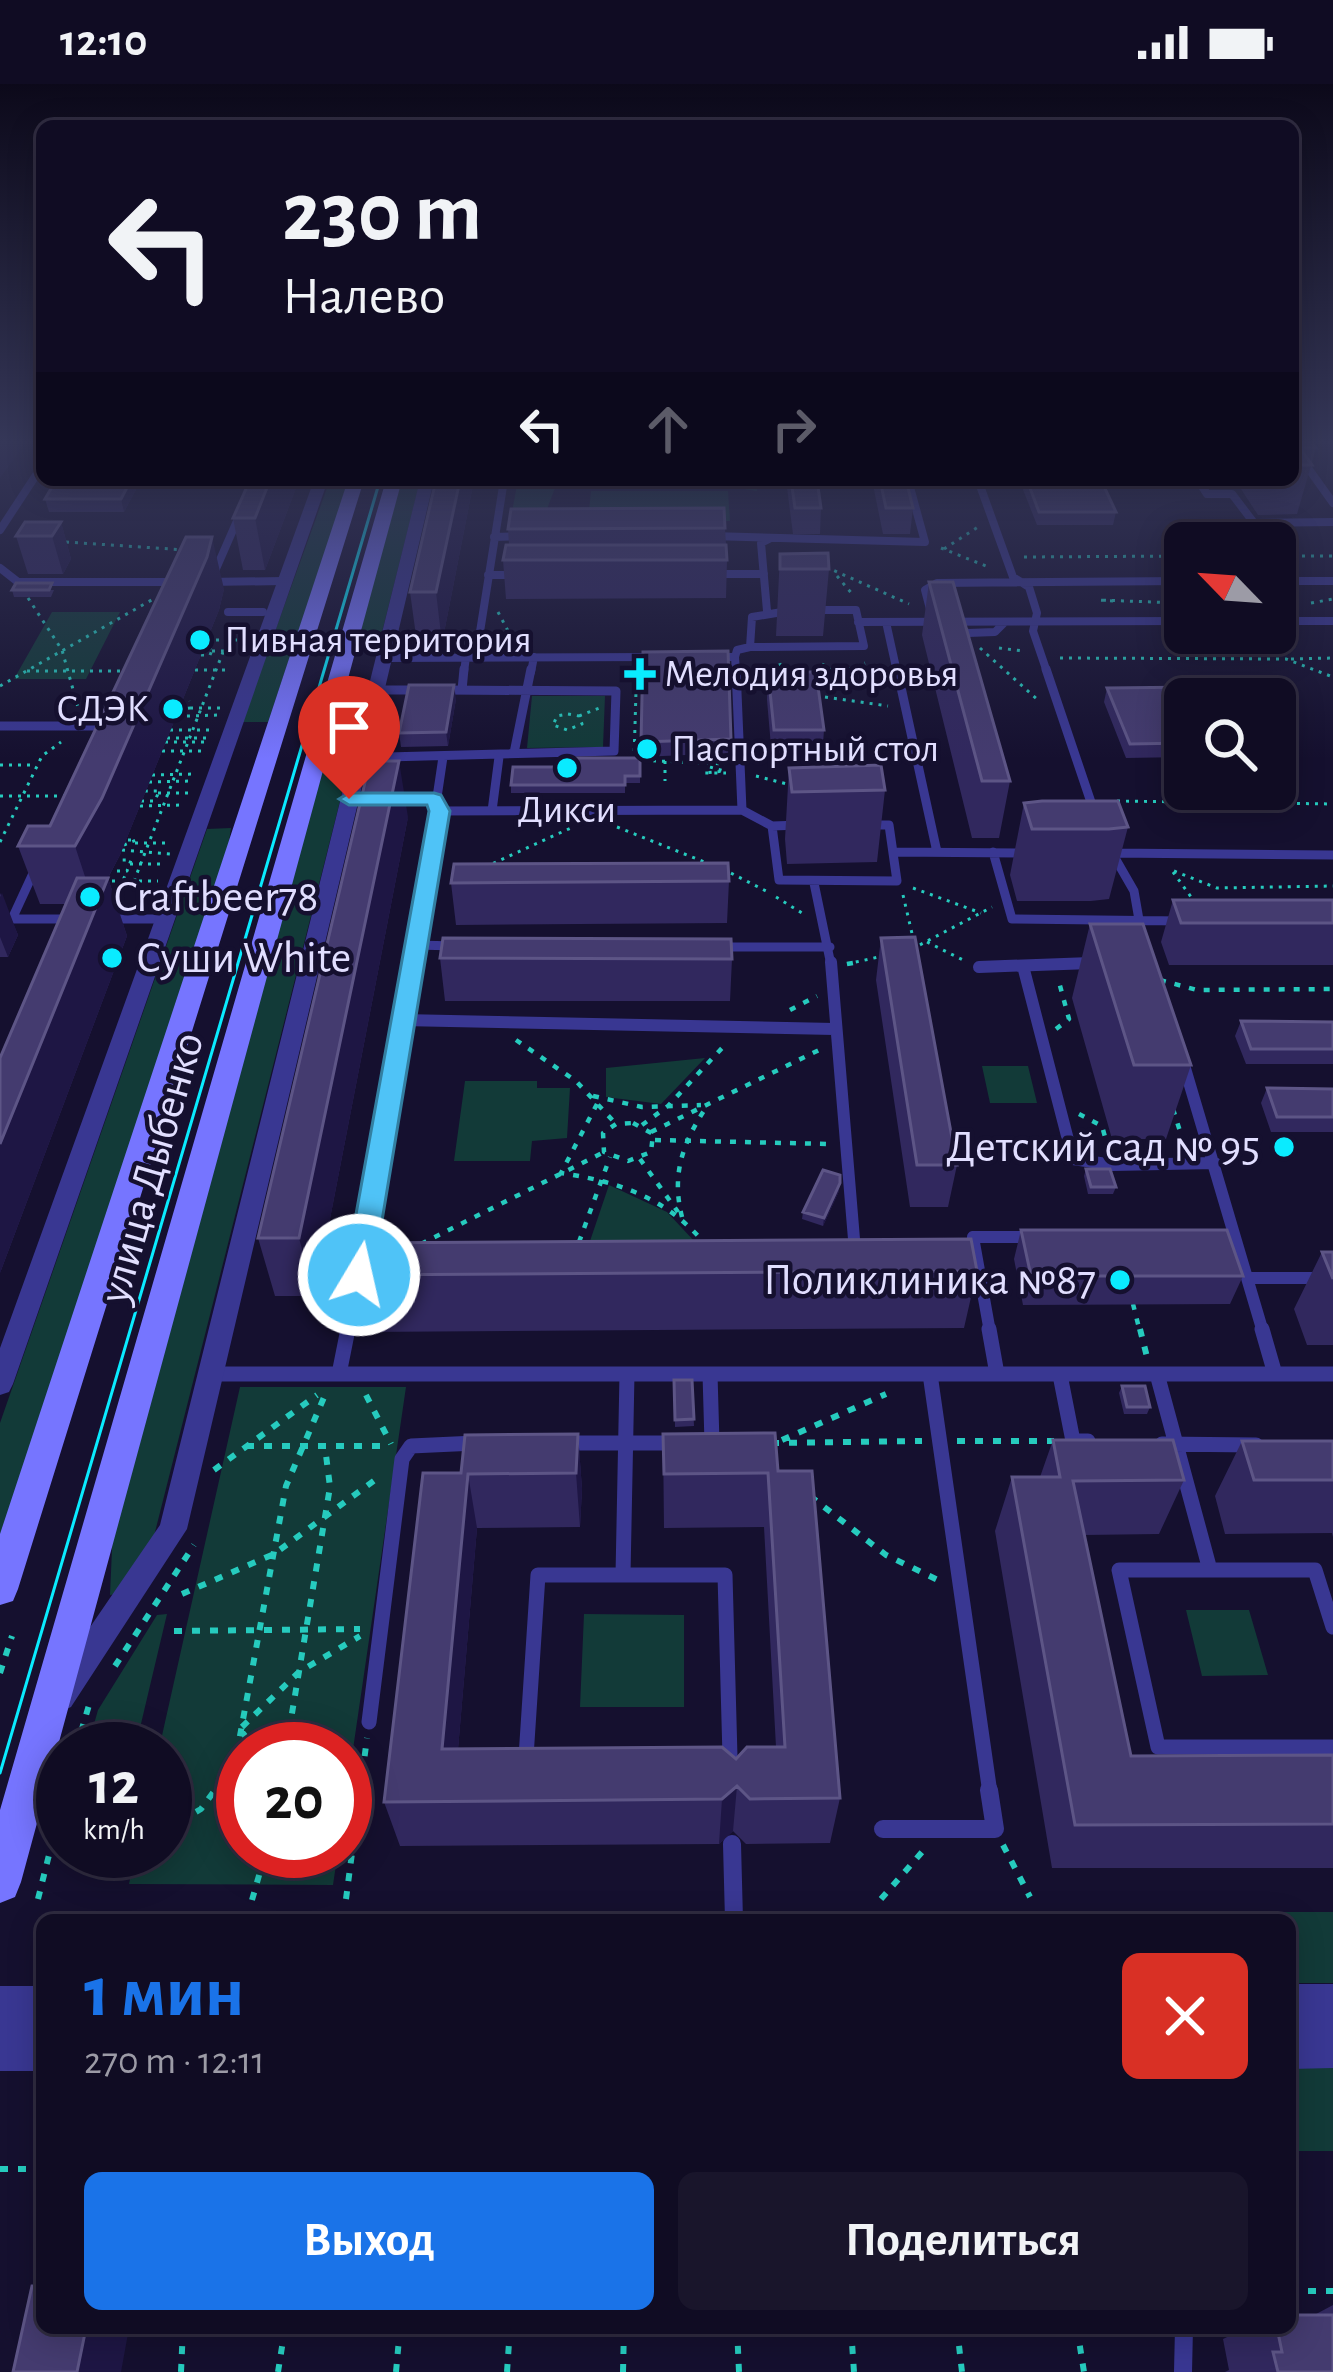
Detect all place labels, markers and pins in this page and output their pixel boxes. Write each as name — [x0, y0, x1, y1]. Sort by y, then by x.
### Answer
place label: Пивная территория — [224, 621, 532, 660]
marker: Пивная территория — [187, 627, 213, 653]
place label: Мелодия здоровья — [664, 655, 958, 694]
marker: Мелодия здоровья — [627, 661, 653, 687]
pin — [298, 676, 400, 799]
place label: СДЭК — [56, 690, 149, 729]
marker: СДЭК — [160, 696, 186, 722]
place label: Паспортный стол — [671, 730, 939, 769]
marker: Паспортный стол — [634, 736, 660, 762]
marker: Дикси — [554, 755, 580, 781]
place label: Дикси — [518, 791, 616, 830]
place label: Craftbeer78 — [114, 875, 319, 920]
marker: Craftbeer78 — [77, 884, 103, 910]
place label: Суши White — [136, 936, 351, 981]
marker: Суши White — [99, 945, 125, 971]
place label: Детский сад № 95 — [946, 1125, 1260, 1170]
marker: Детский сад № 95 — [1271, 1134, 1297, 1160]
place label: Поликлиника №87 — [763, 1258, 1096, 1303]
marker: Поликлиника №87 — [1107, 1267, 1133, 1293]

